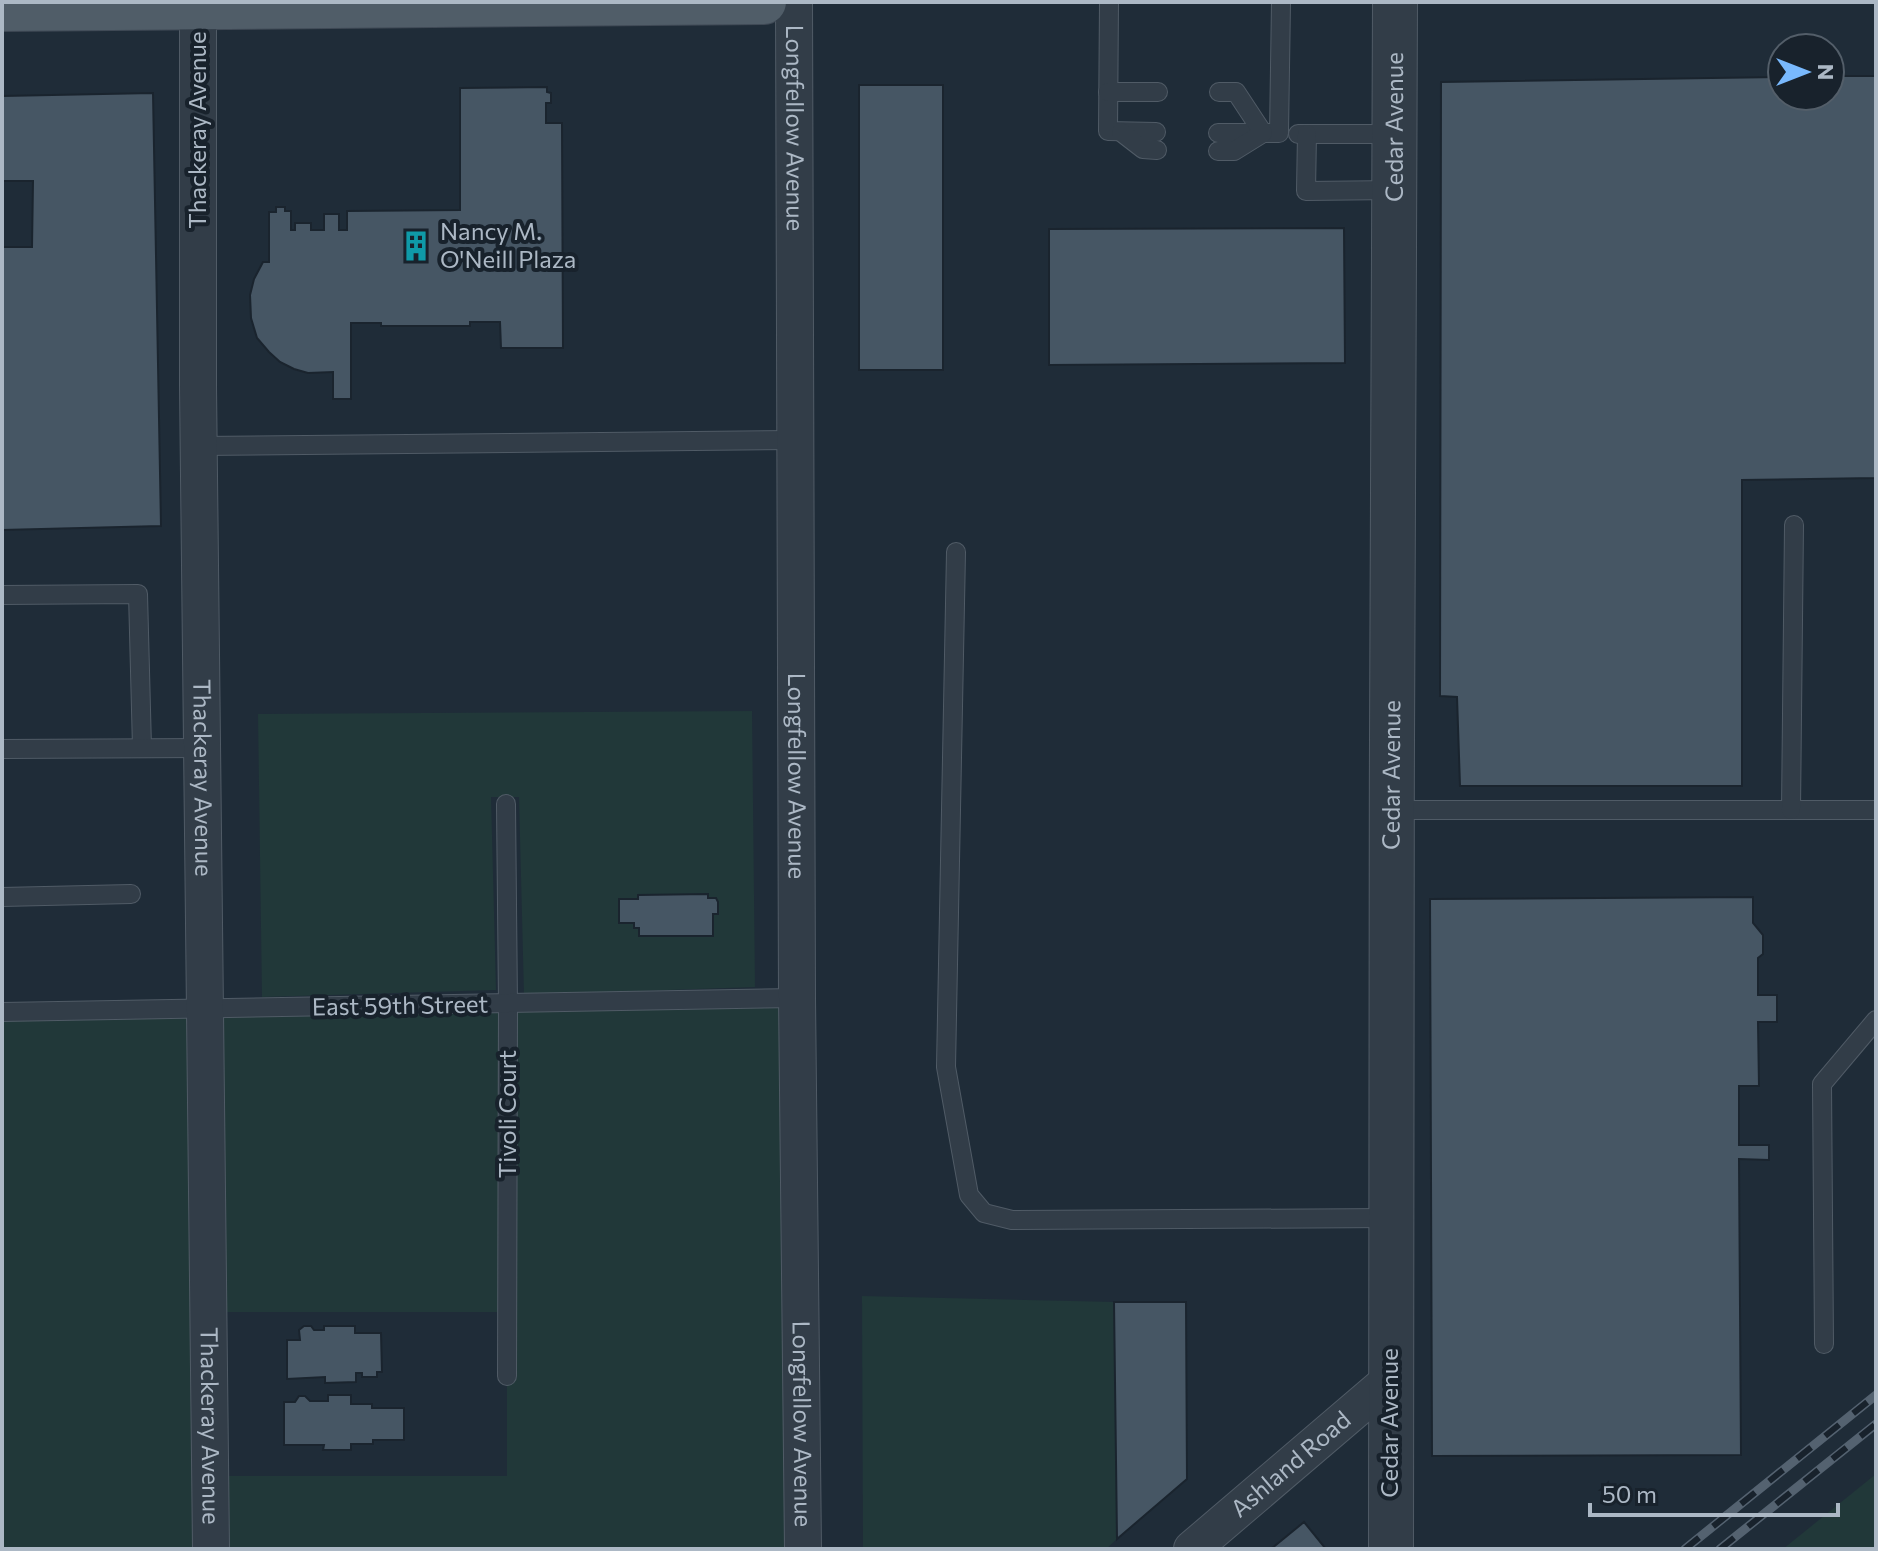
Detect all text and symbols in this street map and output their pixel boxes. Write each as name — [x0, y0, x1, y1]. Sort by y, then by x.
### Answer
street label: Longfellow Avenue — [781, 25, 811, 231]
street label: Thackeray Avenue — [182, 31, 211, 229]
north arrow — [1766, 32, 1846, 112]
street label: Cedar Avenue — [1379, 52, 1408, 202]
text: N — [1813, 64, 1840, 80]
place label: Nancy M. O'Neill Plaza — [440, 216, 576, 273]
building icon: Nancy M. O'Neill Plaza — [399, 229, 433, 263]
street label: Longfellow Avenue — [783, 673, 813, 879]
street label: Thackeray Avenue — [188, 679, 219, 877]
street label: Cedar Avenue — [1375, 700, 1405, 850]
street label: East 59th Street — [311, 988, 489, 1021]
street label: Tivoli Court — [492, 1050, 521, 1178]
street label: Longfellow Avenue — [788, 1321, 819, 1527]
street label: Thackeray Avenue — [196, 1327, 227, 1525]
street label: Cedar Avenue — [1374, 1348, 1403, 1498]
street label: Ashland Road — [1224, 1404, 1356, 1523]
scale bar — [1590, 1467, 1838, 1517]
text: 50 m — [1602, 1479, 1657, 1508]

